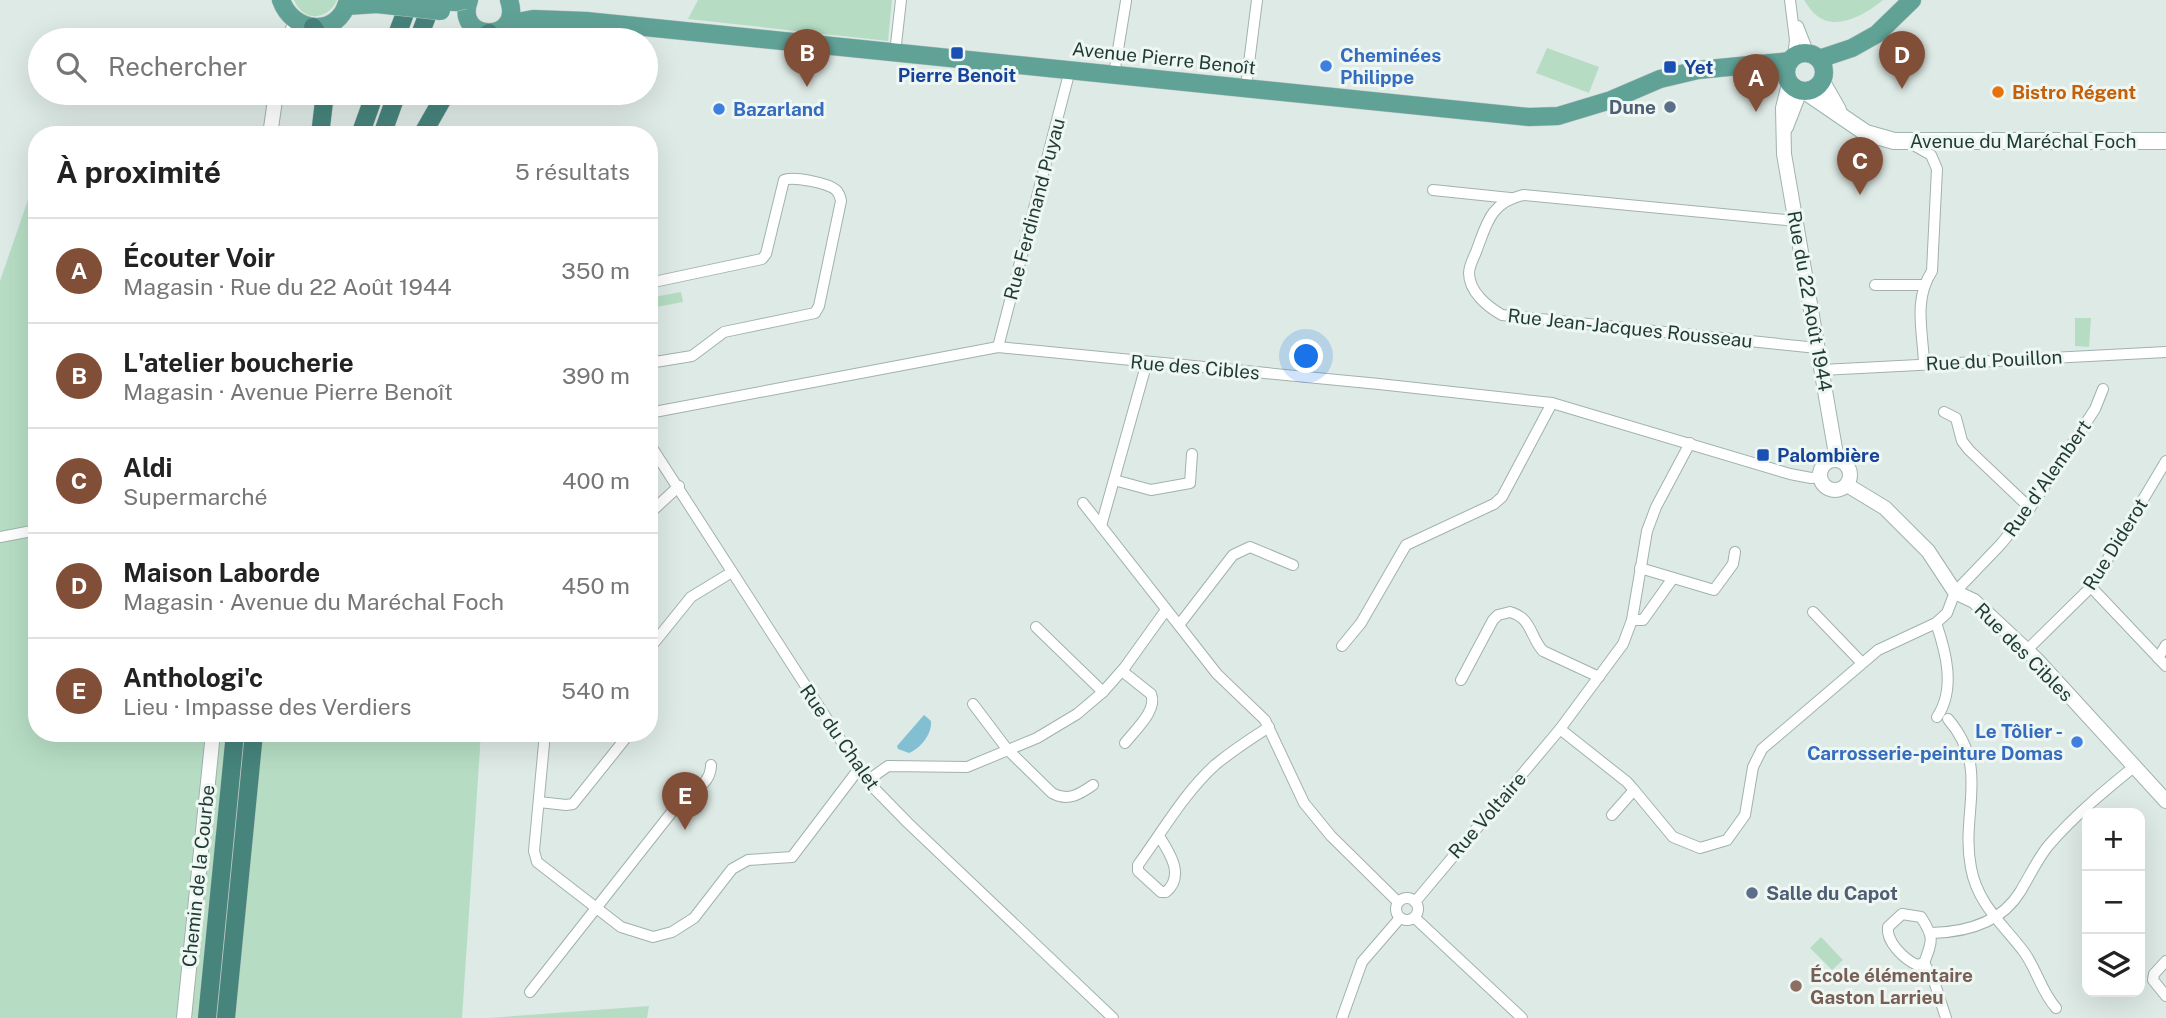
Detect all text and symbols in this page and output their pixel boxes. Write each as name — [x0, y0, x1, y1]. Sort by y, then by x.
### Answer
search box — [28, 28, 658, 105]
pin: B — [784, 29, 830, 87]
pin: D — [1879, 31, 1925, 89]
street label: Avenue Pierre Benoît — [1071, 37, 1257, 79]
place label: Cheminées Philippe — [1340, 44, 1441, 88]
marker: Pierre Benoit — [949, 45, 965, 61]
icon: search — [52, 48, 90, 86]
text: Rechercher — [108, 51, 247, 82]
pin: A — [1733, 54, 1779, 112]
place label: Yet — [1684, 56, 1714, 78]
marker: Cheminées Philippe — [1318, 58, 1334, 74]
marker: Yet — [1662, 59, 1678, 75]
place label: Pierre Benoit — [898, 64, 1016, 86]
place label: Bistro Régent — [2012, 81, 2136, 103]
marker: Bistro Régent — [1990, 84, 2006, 100]
place label: Dune — [1609, 96, 1656, 118]
place label: Bazarland — [733, 98, 825, 120]
marker: Dune — [1662, 99, 1678, 115]
marker: Bazarland — [711, 101, 727, 117]
street label: Rue Ferdinand Puyau — [999, 116, 1069, 302]
street label: Avenue du Maréchal Foch — [1910, 130, 2136, 152]
pin: C — [1837, 137, 1883, 195]
text: À proximité — [56, 154, 221, 190]
text: 5 résultats — [515, 158, 630, 185]
street label: Rue du 22 Août 1944 — [1783, 209, 1837, 393]
text: Écouter Voir — [123, 242, 275, 273]
text: A — [71, 257, 87, 284]
text: 350 m — [561, 257, 630, 284]
text: Magasin · Rue du 22 Août 1944 — [123, 273, 452, 300]
street label: Rue Jean-Jacques Rousseau — [1506, 304, 1754, 352]
your location — [1289, 339, 1323, 373]
street label: Rue du Pouillon — [1925, 345, 2063, 375]
text: L'atelier boucherie — [123, 347, 354, 378]
street label: Rue des Cibles — [1129, 350, 1261, 384]
text: B — [71, 362, 87, 389]
text: 390 m — [562, 362, 630, 389]
text: Magasin · Avenue Pierre Benoît — [123, 378, 453, 405]
street label: Rue d'Alembert — [1999, 415, 2095, 541]
place label: Palombière — [1777, 444, 1880, 466]
marker: Palombière — [1755, 447, 1771, 463]
text: Aldi — [123, 452, 173, 483]
text: C — [71, 467, 87, 494]
text: 400 m — [562, 467, 630, 494]
text: Supermarché — [123, 483, 268, 510]
street label: Rue Diderot — [2078, 494, 2152, 594]
text: Maison Laborde — [123, 557, 320, 588]
text: D — [71, 572, 87, 599]
text: 450 m — [561, 572, 630, 599]
text: Magasin · Avenue du Maréchal Foch — [123, 588, 504, 615]
street label: Rue des Cibles — [1970, 598, 2078, 706]
text: Anthologi'c — [123, 662, 263, 693]
text: E — [72, 677, 86, 704]
text: 540 m — [561, 677, 630, 704]
street label: Rue du Chalet — [796, 680, 884, 794]
text: Lieu · Impasse des Verdiers — [123, 693, 411, 720]
place label: Le Tôlier - Carrosserie-peinture Domas — [1807, 720, 2063, 764]
marker: Le Tôlier - Carrosserie-peinture Domas — [2069, 734, 2085, 750]
street label: Rue Voltaire — [1444, 767, 1530, 863]
pin: E — [662, 772, 708, 830]
street label: Chemin de la Courbe — [177, 784, 219, 968]
map controls — [2082, 808, 2145, 997]
button: + — [2082, 808, 2145, 871]
button: − — [2082, 871, 2145, 934]
place label: Salle du Capot — [1766, 882, 1898, 904]
marker: Salle du Capot — [1744, 885, 1760, 901]
button: layers — [2082, 934, 2145, 997]
place label: École élémentaire Gaston Larrieu — [1810, 964, 1973, 1008]
marker: École élémentaire Gaston Larrieu — [1788, 978, 1804, 994]

